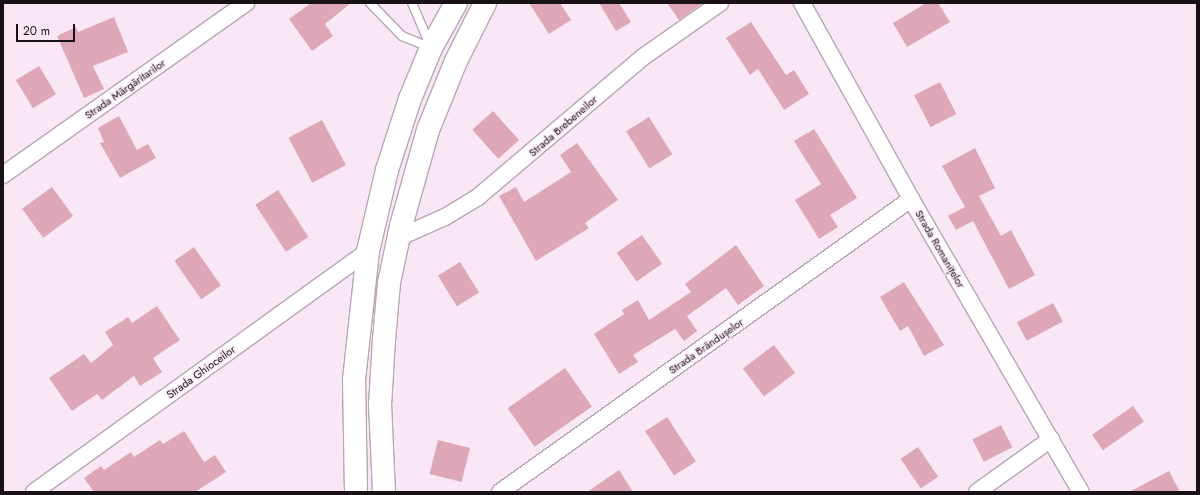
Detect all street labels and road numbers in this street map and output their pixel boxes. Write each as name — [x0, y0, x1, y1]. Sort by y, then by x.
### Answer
street label: Strada Mărgăritarilor — [82, 56, 168, 122]
street label: Strada Brebeneilor — [526, 93, 600, 159]
street label: Strada Romanițelor — [912, 208, 968, 290]
street label: Strada Brândușelor — [666, 315, 746, 377]
street label: Strada Ghioceilor — [164, 343, 238, 401]

